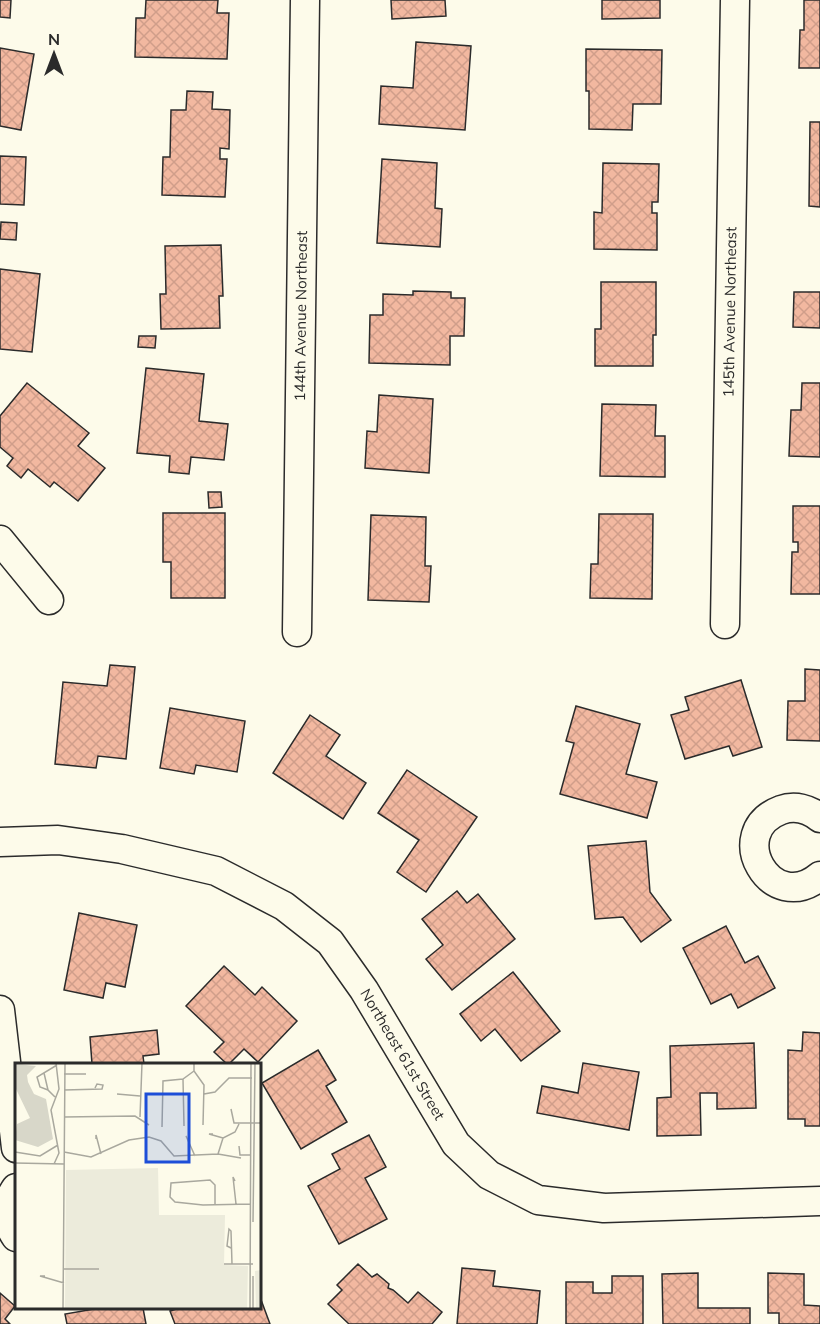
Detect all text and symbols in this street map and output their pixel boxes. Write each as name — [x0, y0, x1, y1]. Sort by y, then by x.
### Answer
north arrow — [24, 24, 84, 84]
text: N — [48, 29, 60, 49]
street label: 145th Avenue Northeast — [719, 227, 740, 398]
street label: 144th Avenue Northeast — [290, 231, 311, 402]
street label: Northeast 61st Street — [356, 985, 449, 1123]
inset map — [15, 1063, 261, 1309]

